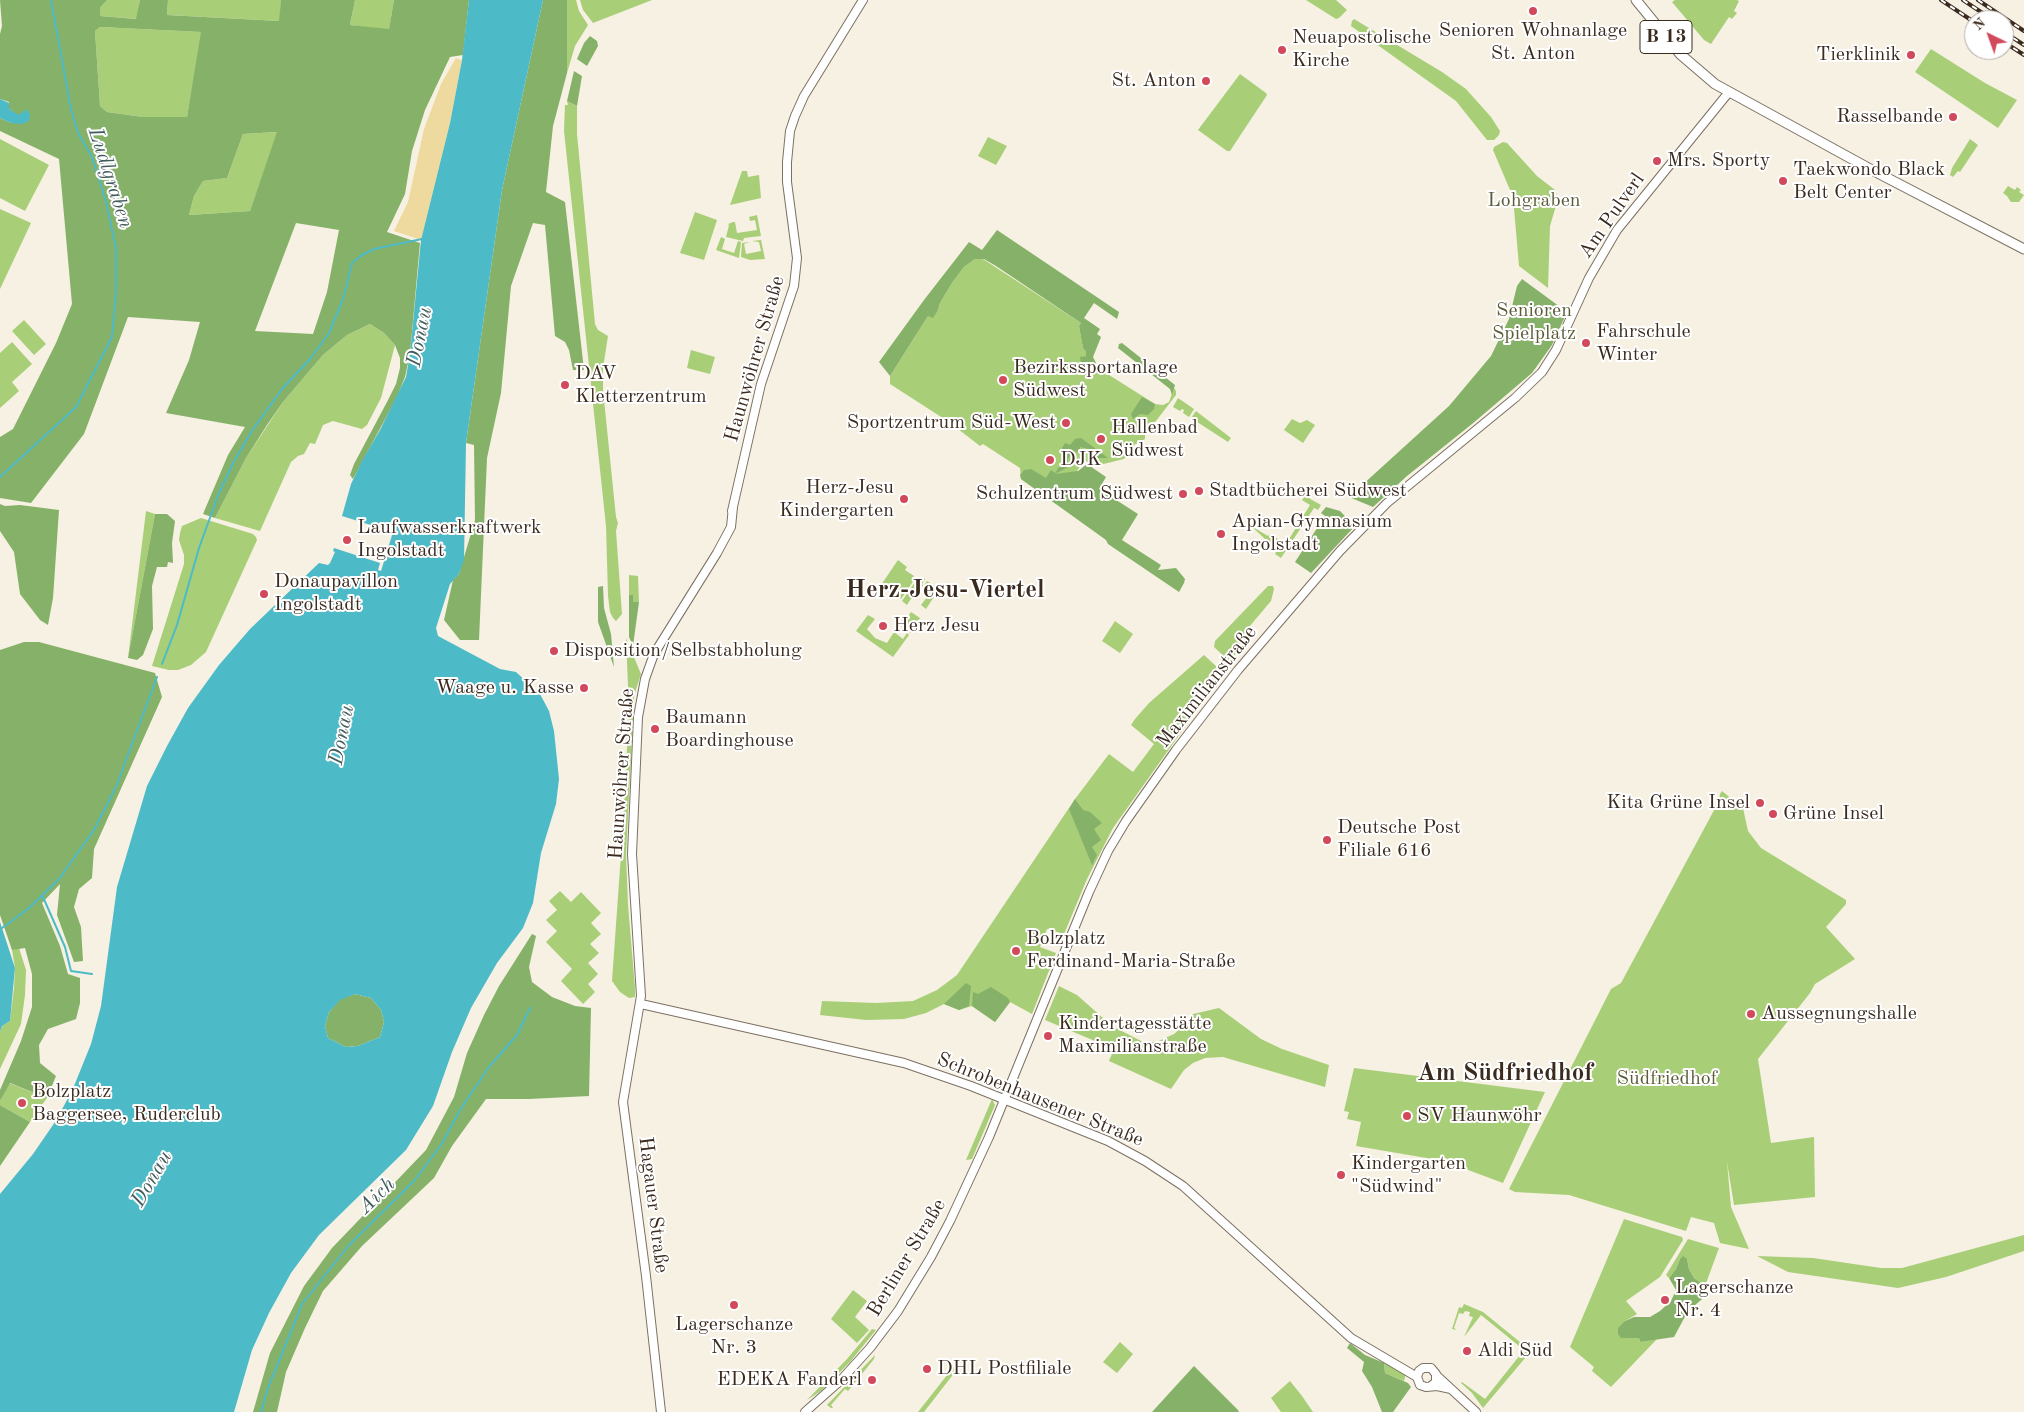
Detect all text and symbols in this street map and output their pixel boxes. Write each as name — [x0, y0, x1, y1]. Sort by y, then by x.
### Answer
marker: Senioren Wohnanlage St. Anton — [1527, 5, 1539, 17]
north arrow — [1964, 10, 2014, 60]
text: N — [1971, 16, 1988, 33]
place label: Senioren Wohnanlage St. Anton — [1439, 19, 1627, 66]
road number: B 13 — [1640, 21, 1692, 54]
place label: Neuapostolische Kirche — [1292, 26, 1431, 73]
place label: Tierklinik — [1816, 43, 1901, 67]
marker: Neuapostolische Kirche — [1276, 44, 1288, 56]
marker: Tierklinik — [1905, 49, 1917, 61]
place label: St. Anton — [1112, 69, 1196, 93]
marker: St. Anton — [1200, 75, 1212, 87]
place label: Rasselbande — [1836, 105, 1943, 129]
marker: Rasselbande — [1947, 111, 1959, 123]
water label: Ludlgraben — [82, 124, 138, 232]
place label: Mrs. Sporty — [1667, 149, 1770, 173]
marker: Mrs. Sporty — [1651, 155, 1663, 167]
place label: Taekwondo Black Belt Center — [1793, 158, 1945, 205]
street label: Am Pulverl — [1574, 169, 1650, 263]
marker: Taekwondo Black Belt Center — [1777, 175, 1789, 187]
park label: Lohgraben — [1487, 189, 1581, 213]
street label: Haunwöhrer Straße — [720, 273, 790, 445]
park label: Senioren Spielplatz — [1492, 299, 1576, 346]
water label: Donau — [402, 305, 438, 369]
place label: Fahrschule Winter — [1596, 320, 1691, 367]
marker: Fahrschule Winter — [1580, 337, 1592, 349]
place label: Bezirkssportanlage Südwest — [1013, 356, 1178, 403]
place label: DAV Kletterzentrum — [575, 362, 707, 409]
marker: Bezirkssportanlage Südwest — [997, 374, 1009, 386]
marker: DAV Kletterzentrum — [559, 379, 571, 391]
place label: Sportzentrum Süd-West — [847, 411, 1056, 435]
place label: Hallenbad Südwest — [1111, 416, 1198, 463]
marker: Sportzentrum Süd-West — [1060, 417, 1072, 429]
marker: Hallenbad Südwest — [1095, 433, 1107, 445]
place label: DJK — [1060, 448, 1102, 472]
marker: DJK — [1044, 454, 1056, 466]
place label: Herz-Jesu Kindergarten — [779, 476, 894, 523]
place label: Stadtbücherei Südwest — [1209, 479, 1407, 503]
place label: Schulzentrum Südwest — [976, 482, 1173, 506]
marker: Stadtbücherei Südwest — [1193, 485, 1205, 497]
marker: Schulzentrum Südwest — [1177, 488, 1189, 500]
marker: Herz-Jesu Kindergarten — [898, 493, 910, 505]
place label: Apian-Gymnasium Ingolstadt — [1231, 510, 1392, 557]
place label: Laufwasserkraftwerk Ingolstadt — [357, 516, 542, 563]
marker: Apian-Gymnasium Ingolstadt — [1215, 528, 1227, 540]
marker: Laufwasserkraftwerk Ingolstadt — [341, 534, 353, 546]
place label: Donaupavillon Ingolstadt — [274, 570, 398, 617]
district label: Herz-Jesu-Viertel — [845, 575, 1045, 605]
marker: Donaupavillon Ingolstadt — [258, 588, 270, 600]
place label: Herz Jesu — [893, 614, 980, 638]
marker: Herz Jesu — [877, 620, 889, 632]
street label: Maximilianstraße — [1152, 621, 1262, 753]
place label: Disposition/Selbstabholung — [564, 639, 802, 663]
marker: Disposition/Selbstabholung — [548, 645, 560, 657]
place label: Waage u. Kasse — [435, 676, 574, 700]
marker: Waage u. Kasse — [578, 682, 590, 694]
street label: Haunwöhrer Straße — [604, 688, 640, 860]
water label: Donau — [324, 703, 360, 767]
place label: Baumann Boardinghouse — [665, 706, 794, 753]
marker: Baumann Boardinghouse — [649, 723, 661, 735]
place label: Kita Grüne Insel — [1606, 791, 1750, 815]
marker: Kita Grüne Insel — [1754, 797, 1766, 809]
place label: Grüne Insel — [1783, 802, 1884, 826]
marker: Grüne Insel — [1767, 808, 1779, 820]
place label: Deutsche Post Filiale 616 — [1337, 816, 1461, 863]
marker: Deutsche Post Filiale 616 — [1321, 834, 1333, 846]
place label: Bolzplatz Ferdinand-Maria-Straße — [1026, 927, 1235, 974]
marker: Bolzplatz Ferdinand-Maria-Straße — [1010, 945, 1022, 957]
place label: Aussegnungshalle — [1761, 1002, 1917, 1026]
marker: Aussegnungshalle — [1745, 1008, 1757, 1020]
place label: Kindertagesstätte Maximilianstraße — [1058, 1012, 1211, 1059]
marker: Kindertagesstätte Maximilianstraße — [1042, 1030, 1054, 1042]
street label: Schrobenhausener Straße — [933, 1048, 1147, 1152]
district label: Am Südfriedhof — [1417, 1058, 1593, 1088]
park label: Südfriedhof — [1617, 1067, 1717, 1091]
place label: Bolzplatz Baggersee, Ruderclub — [32, 1080, 221, 1127]
marker: Bolzplatz Baggersee, Ruderclub — [16, 1097, 28, 1109]
place label: SV Haunwöhr — [1417, 1104, 1542, 1128]
marker: SV Haunwöhr — [1401, 1110, 1413, 1122]
street label: Hagauer Straße — [633, 1135, 673, 1275]
water label: Donau — [126, 1146, 178, 1212]
place label: Kindergarten "Südwind" — [1351, 1152, 1466, 1199]
marker: Kindergarten "Südwind" — [1335, 1169, 1347, 1181]
water label: Aich — [353, 1172, 401, 1220]
street label: Berliner Straße — [862, 1195, 952, 1321]
place label: Lagerschanze Nr. 4 — [1675, 1276, 1793, 1323]
marker: Lagerschanze Nr. 4 — [1659, 1294, 1671, 1306]
marker: Lagerschanze Nr. 3 — [728, 1299, 740, 1311]
place label: Lagerschanze Nr. 3 — [675, 1313, 793, 1360]
place label: Aldi Süd — [1477, 1339, 1553, 1363]
marker: Aldi Süd — [1461, 1345, 1473, 1357]
place label: DHL Postfiliale — [937, 1357, 1071, 1381]
marker: DHL Postfiliale — [921, 1363, 933, 1375]
place label: EDEKA Fanderl — [717, 1368, 862, 1392]
marker: EDEKA Fanderl — [866, 1374, 878, 1386]

